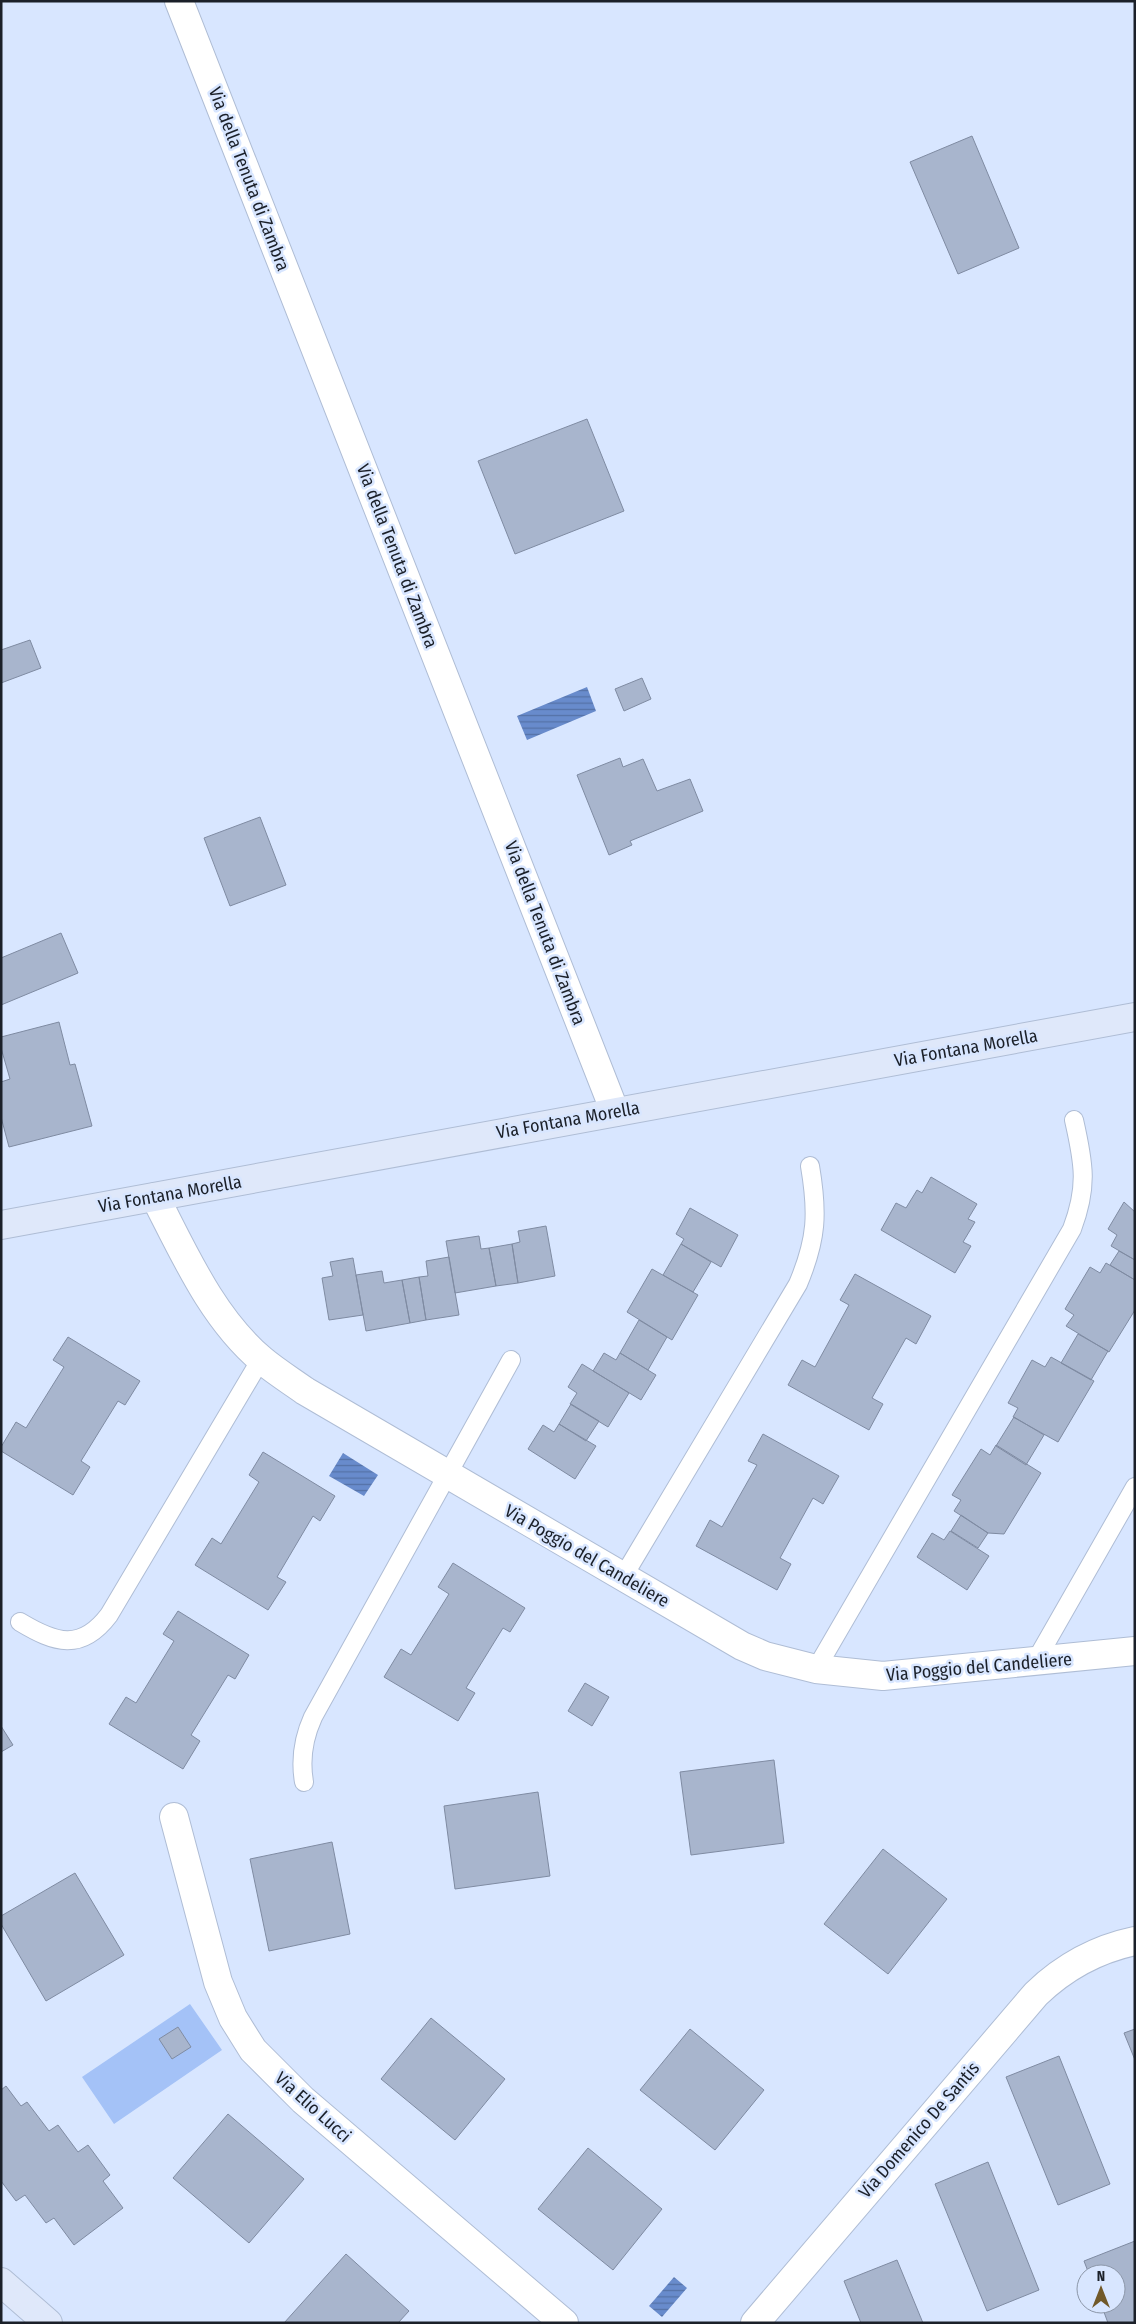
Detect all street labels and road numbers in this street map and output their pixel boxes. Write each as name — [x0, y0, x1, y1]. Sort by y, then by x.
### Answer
street label: Via della Tenuta di Zambra — [204, 84, 294, 274]
street label: Via della Tenuta di Zambra — [352, 461, 442, 651]
street label: Via della Tenuta di Zambra — [500, 838, 590, 1028]
street label: Via Fontana Morella — [893, 1025, 1040, 1071]
street label: Via Fontana Morella — [495, 1097, 642, 1143]
street label: Via Fontana Morella — [97, 1171, 244, 1217]
street label: Via Poggio del Candeliere — [501, 1500, 673, 1612]
street label: Via Poggio del Candeliere — [885, 1648, 1073, 1686]
street label: Via Domenico De Santis — [854, 2057, 984, 2203]
street label: Via Elio Lucci — [270, 2067, 356, 2147]

